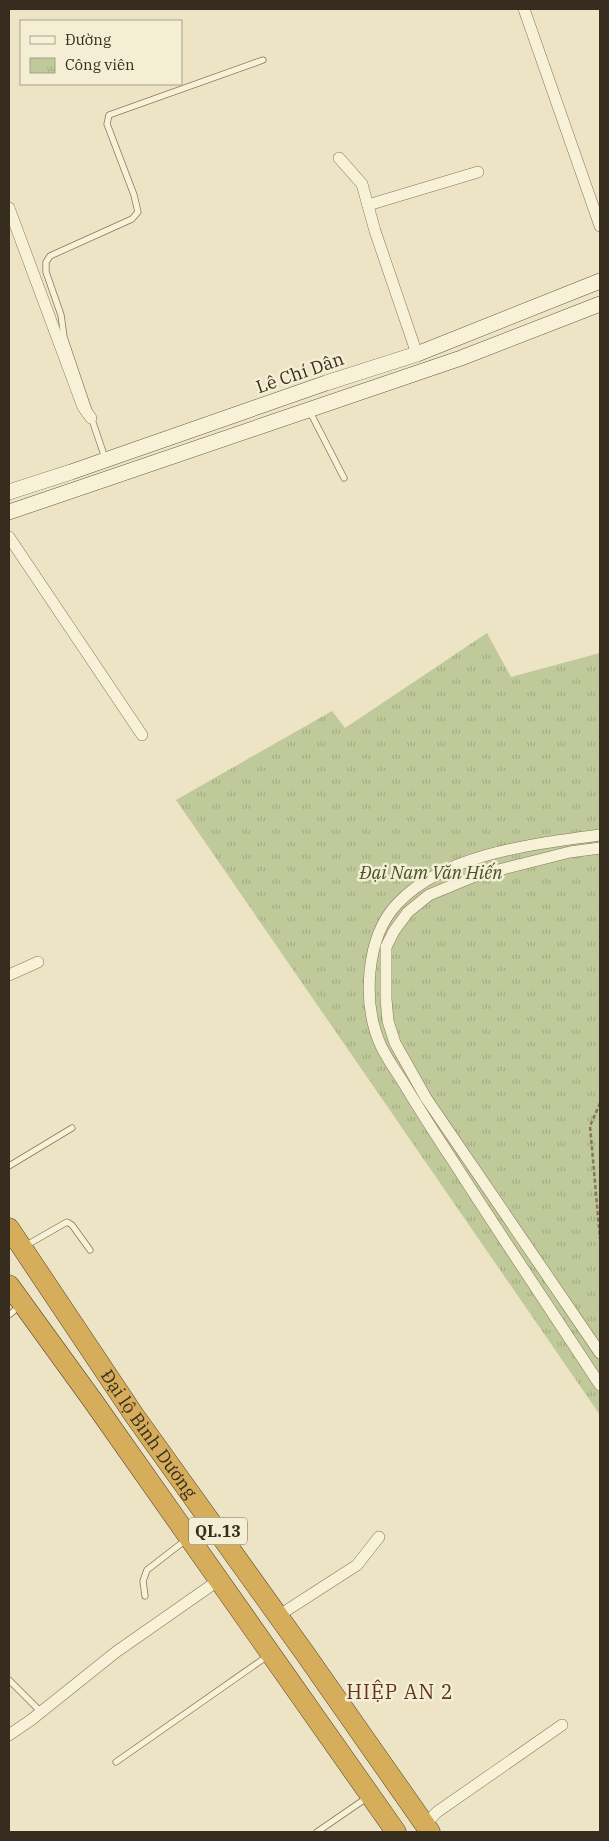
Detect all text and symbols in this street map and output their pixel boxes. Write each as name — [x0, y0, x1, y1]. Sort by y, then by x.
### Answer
legend — [20, 20, 182, 85]
text: Đường — [65, 30, 111, 49]
text: Công viên — [65, 55, 135, 74]
street label: Lê Chí Dân — [253, 347, 347, 398]
park label: Đại Nam Văn Hiến — [358, 861, 503, 884]
street label: Đại lộ Bình Dương — [96, 1365, 202, 1503]
road number: QL.13 — [189, 1518, 247, 1544]
district label: HIỆP AN 2 — [346, 1678, 454, 1705]

